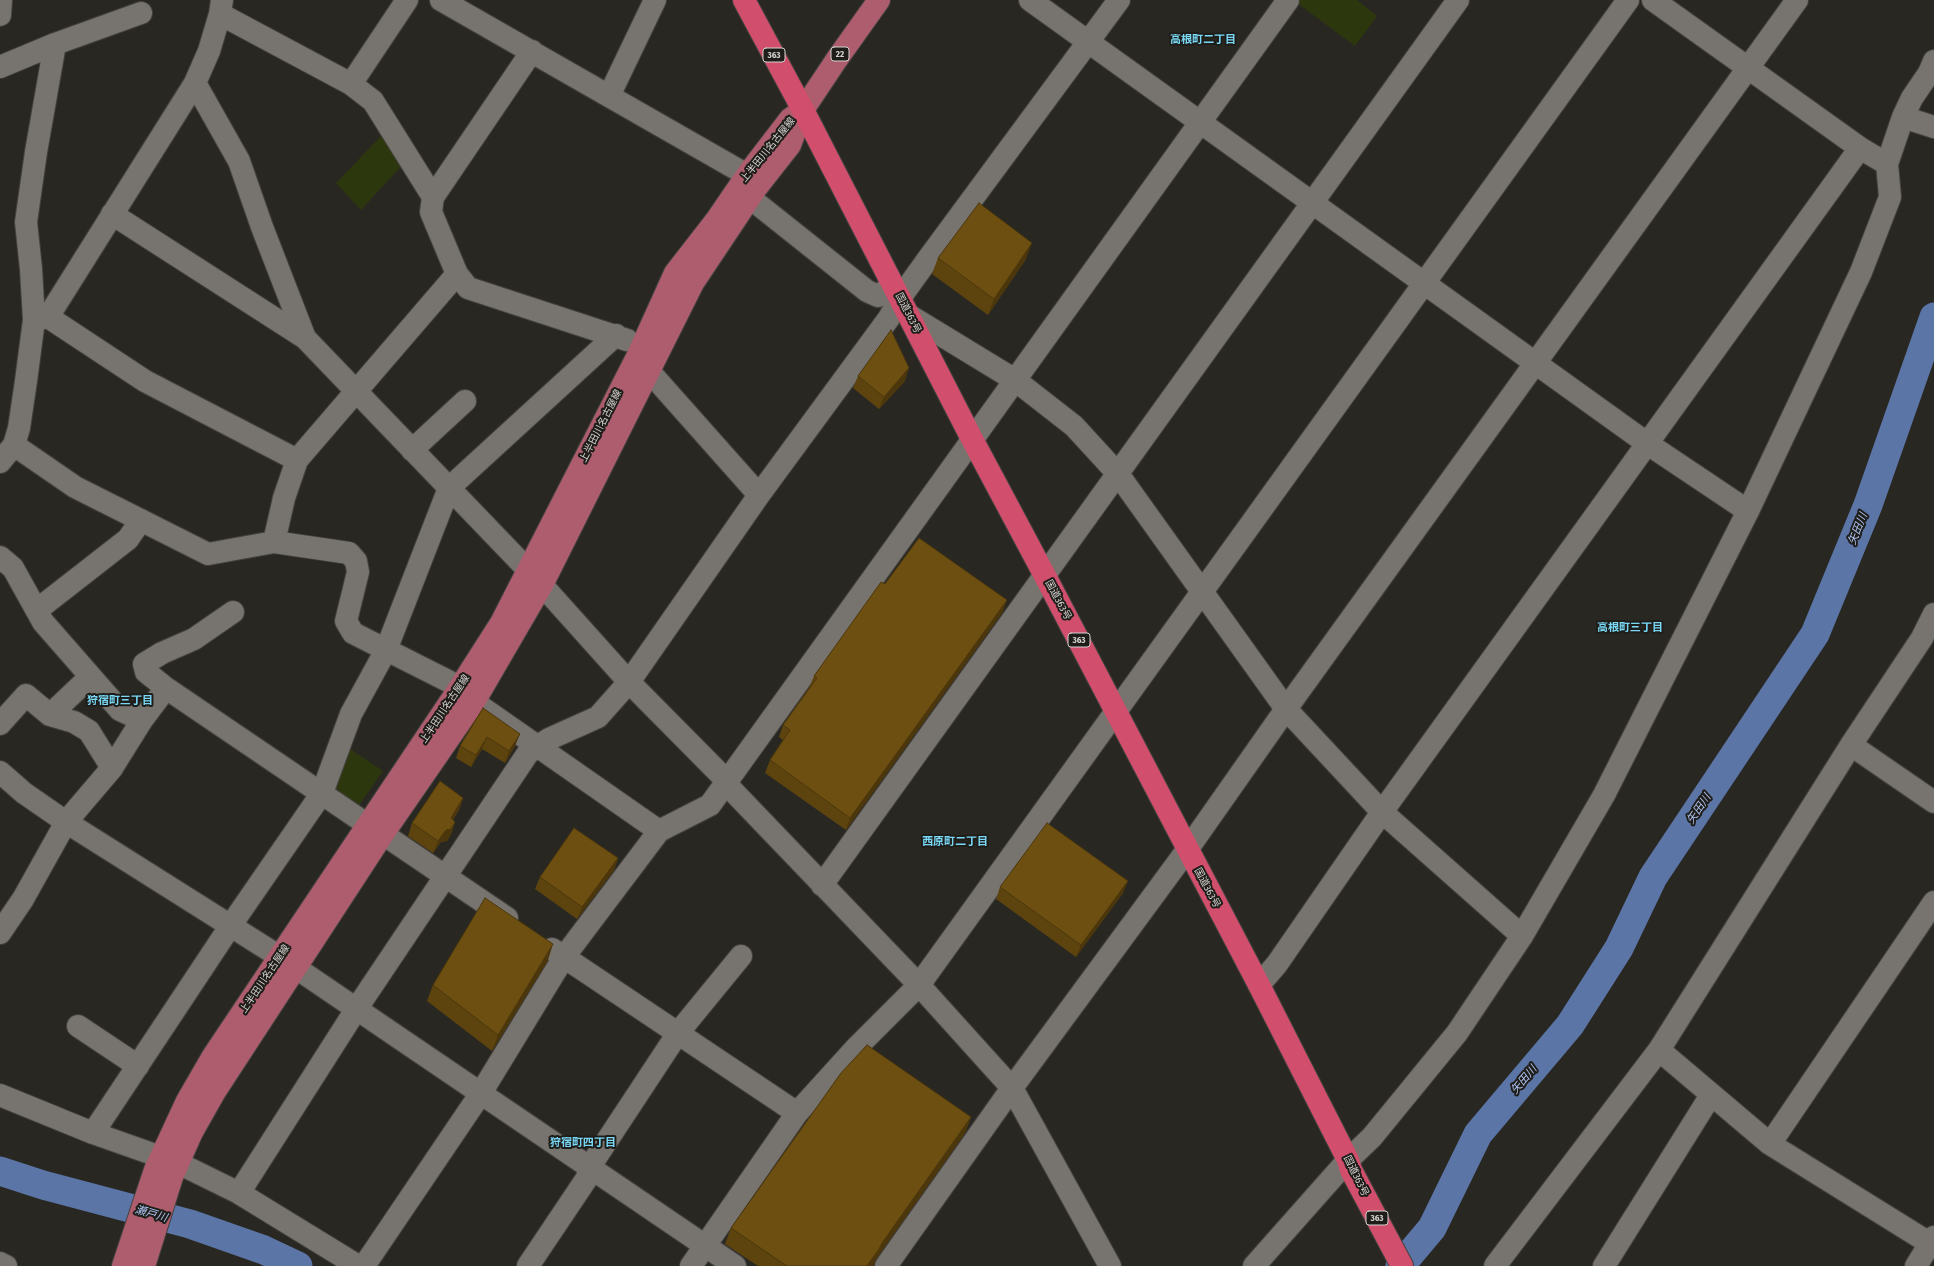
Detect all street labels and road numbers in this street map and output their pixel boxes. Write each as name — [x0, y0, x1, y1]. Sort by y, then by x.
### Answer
road number: 22 — [831, 47, 849, 61]
road number: 363 — [763, 48, 785, 62]
street label: 上半田川名古屋線 — [738, 115, 798, 185]
street label: 国道363号 — [893, 291, 923, 335]
street label: 上半田川名古屋線 — [577, 388, 625, 464]
street label: 国道363号 — [1042, 578, 1074, 622]
road number: 363 — [1068, 633, 1090, 647]
street label: 上半田川名古屋線 — [418, 672, 472, 746]
street label: 国道363号 — [1191, 866, 1223, 910]
street label: 上半田川名古屋線 — [238, 942, 292, 1016]
street label: 国道363号 — [1341, 1154, 1371, 1198]
road number: 363 — [1366, 1211, 1388, 1225]

